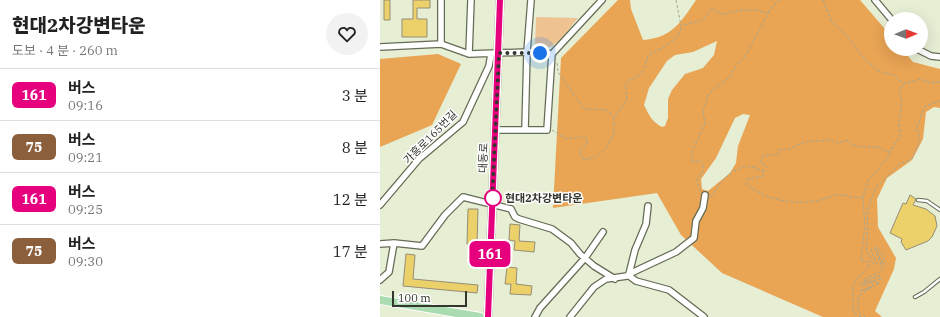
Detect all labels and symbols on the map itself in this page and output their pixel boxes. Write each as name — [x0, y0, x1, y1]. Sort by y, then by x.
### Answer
north arrow — [884, 12, 928, 56]
your location — [530, 43, 550, 63]
street label: 가흥로165번길 — [400, 107, 460, 167]
street label: 대동로 — [475, 143, 491, 173]
marker: 현대2차강변타운 — [484, 189, 502, 207]
place label: 현대2차강변타운 — [505, 191, 582, 205]
line badge: 161 — [467, 241, 513, 267]
scale bar — [392, 289, 467, 308]

